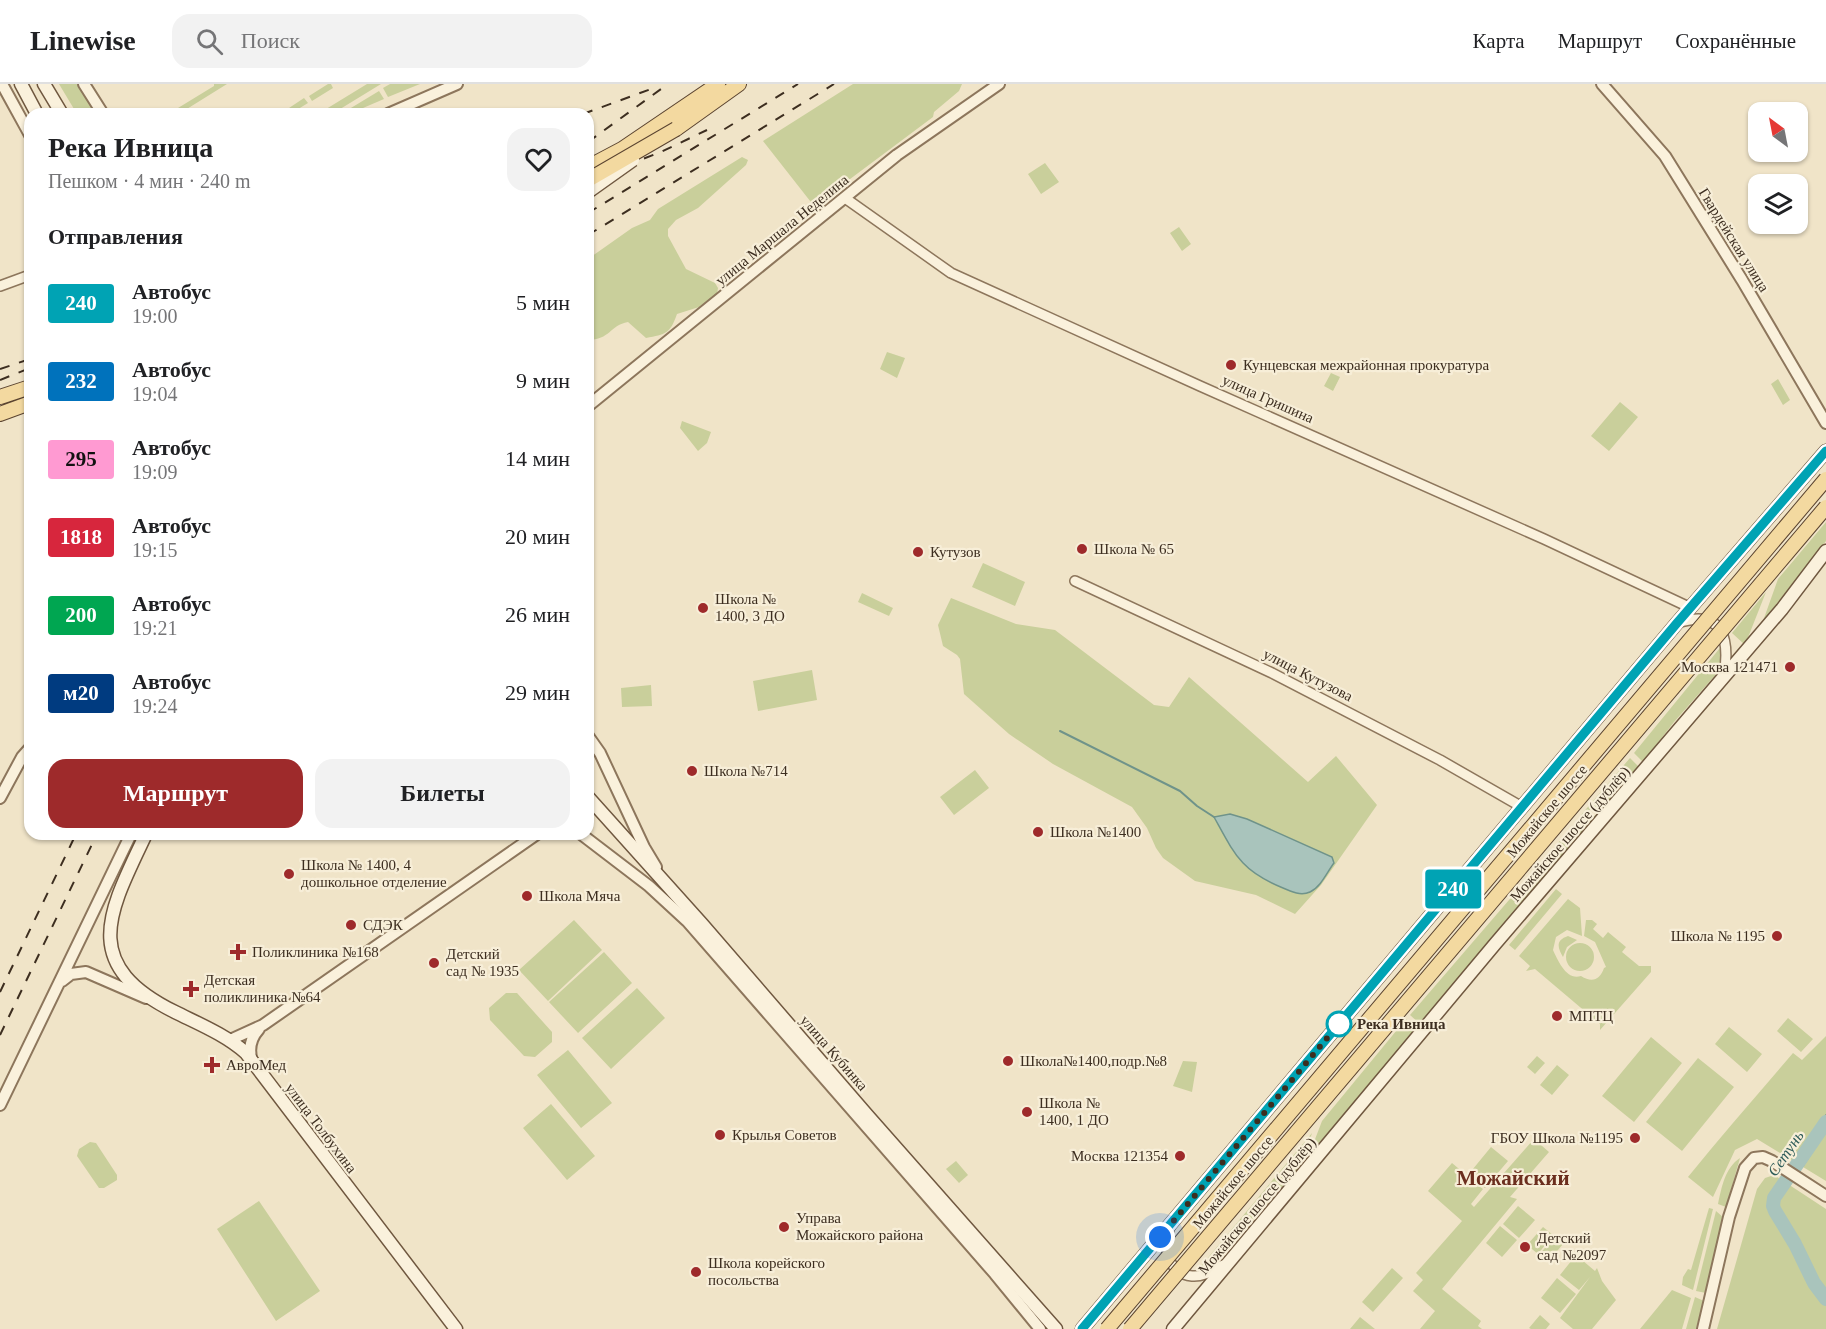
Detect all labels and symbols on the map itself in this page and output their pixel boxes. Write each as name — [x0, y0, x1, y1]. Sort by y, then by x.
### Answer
north arrow — [1748, 102, 1808, 162]
street label: улица Маршала Неделина — [712, 171, 852, 289]
street label: Гвардейская улица — [1696, 185, 1773, 295]
place label: Кунцевская межрайонная прокуратура — [1243, 357, 1489, 373]
marker: Кунцевская межрайонная прокуратура — [1224, 358, 1238, 372]
street label: улица Гришина — [1220, 372, 1316, 426]
place label: Школа № 65 — [1094, 541, 1174, 557]
marker: Школа № 65 — [1075, 542, 1089, 556]
place label: Кутузов — [930, 544, 981, 560]
marker: Кутузов — [911, 545, 925, 559]
place label: Школа № 1400, 3 ДО — [715, 591, 785, 624]
marker: Школа № 1400, 3 ДО — [696, 601, 710, 615]
street label: улица Кутузова — [1261, 646, 1356, 705]
place label: Москва 121471 — [1681, 659, 1778, 675]
marker: Москва 121471 — [1783, 660, 1797, 674]
street label: Можайское шоссе — [1504, 761, 1591, 861]
place label: Школа №714 — [704, 763, 788, 779]
street label: Можайское шоссе (дублёр) — [1507, 763, 1634, 905]
marker: Школа №714 — [685, 764, 699, 778]
place label: Школа №1400 — [1050, 824, 1141, 840]
marker: Школа №1400 — [1031, 825, 1045, 839]
place label: Школа № 1400, 4 дошкольное отделение — [301, 857, 447, 890]
marker: Школа № 1400, 4 дошкольное отделение — [282, 867, 296, 881]
line badge: 240 — [1418, 870, 1488, 908]
place label: Школа Мяча — [539, 888, 621, 904]
marker: Школа Мяча — [520, 889, 534, 903]
place label: СДЭК — [363, 917, 404, 933]
marker: СДЭК — [344, 918, 358, 932]
place label: Школа № 1195 — [1671, 928, 1765, 944]
marker: Школа № 1195 — [1770, 929, 1784, 943]
marker: Поликлиника №168 — [229, 943, 247, 961]
place label: Поликлиника №168 — [252, 944, 379, 960]
place label: Детский сад № 1935 — [446, 946, 519, 979]
marker: Детский сад № 1935 — [427, 956, 441, 970]
place label: Детская поликлиника №64 — [204, 972, 321, 1005]
marker: Детская поликлиника №64 — [182, 980, 200, 998]
place label: МПТЦ — [1569, 1008, 1613, 1024]
marker: МПТЦ — [1550, 1009, 1564, 1023]
marker: Река Ивница — [1326, 1011, 1352, 1037]
street label: улица Кубинка — [797, 1012, 871, 1094]
place label: Река Ивница — [1357, 1016, 1446, 1032]
place label: Школа№1400,подр.№8 — [1020, 1053, 1167, 1069]
marker: Школа№1400,подр.№8 — [1001, 1054, 1015, 1068]
marker: АвроМед — [203, 1056, 221, 1074]
place label: АвроМед — [226, 1057, 287, 1073]
street label: улица Толбухина — [282, 1080, 360, 1176]
place label: Школа № 1400, 1 ДО — [1039, 1095, 1109, 1128]
marker: Школа № 1400, 1 ДО — [1020, 1105, 1034, 1119]
place label: Крылья Советов — [732, 1127, 837, 1143]
water label: Сетунь — [1764, 1127, 1808, 1180]
marker: Крылья Советов — [713, 1128, 727, 1142]
place label: ГБОУ Школа №1195 — [1491, 1130, 1623, 1146]
marker: ГБОУ Школа №1195 — [1628, 1131, 1642, 1145]
street label: Можайское шоссе — [1190, 1132, 1277, 1232]
street label: Можайское шоссе (дублёр) — [1195, 1134, 1320, 1278]
place label: Москва 121354 — [1071, 1148, 1168, 1164]
marker: Москва 121354 — [1173, 1149, 1187, 1163]
district label: Можайский — [1457, 1166, 1569, 1190]
place label: Управа Можайского района — [796, 1210, 924, 1243]
marker: Управа Можайского района — [777, 1220, 791, 1234]
your location — [1145, 1222, 1175, 1252]
place label: Детский сад №2097 — [1537, 1230, 1607, 1263]
marker: Детский сад №2097 — [1518, 1240, 1532, 1254]
place label: Школа корейского посольства — [708, 1255, 825, 1288]
marker: Школа корейского посольства — [689, 1265, 703, 1279]

